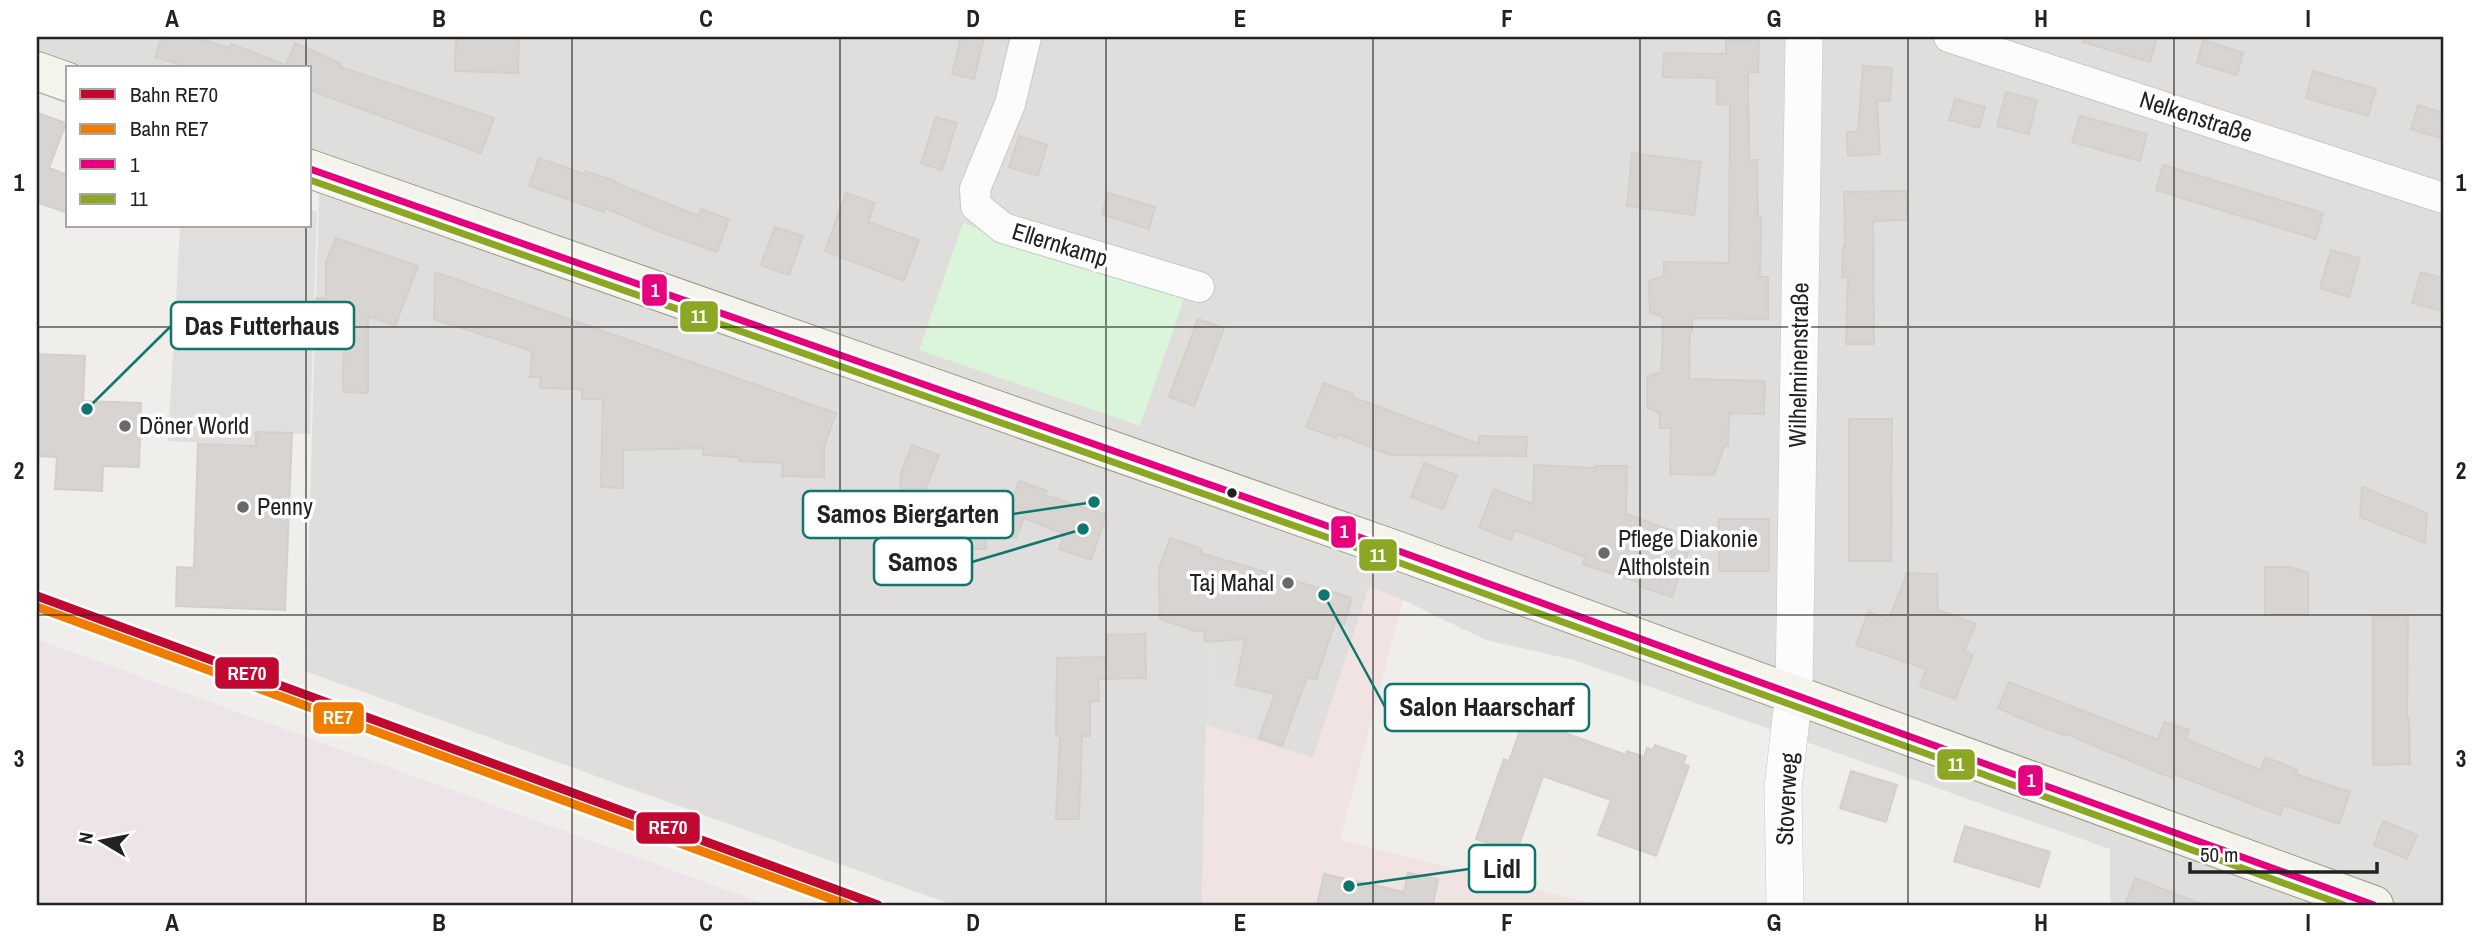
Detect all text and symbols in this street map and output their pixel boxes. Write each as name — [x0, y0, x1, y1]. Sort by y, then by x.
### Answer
text: A — [165, 3, 179, 34]
text: B — [432, 3, 446, 34]
text: C — [699, 3, 713, 34]
text: D — [966, 3, 980, 34]
text: E — [1234, 3, 1246, 34]
text: F — [1501, 3, 1513, 34]
text: G — [1767, 3, 1781, 34]
text: H — [2034, 3, 2048, 34]
text: I — [2305, 3, 2311, 34]
legend — [66, 66, 312, 228]
text: Bahn RE70 — [130, 80, 218, 109]
street label: Nelkenstraße — [2136, 83, 2257, 149]
text: Bahn RE7 — [130, 114, 209, 143]
text: 1 — [130, 150, 140, 179]
text: 1 — [14, 167, 25, 198]
text: 1 — [2456, 167, 2467, 198]
text: 11 — [130, 184, 148, 213]
street label: Ellernkamp — [1009, 214, 1112, 274]
line badge: 1 — [641, 273, 668, 307]
text: 1 — [651, 277, 660, 303]
street label: Wilhelminenstraße — [1781, 282, 1815, 448]
line badge: 11 — [679, 300, 719, 333]
callout: Das Futterhaus — [171, 302, 354, 349]
text: 11 — [691, 303, 708, 329]
text: Das Futterhaus — [184, 308, 340, 343]
place label: Döner World — [139, 409, 249, 441]
marker: Döner World — [117, 418, 133, 434]
text: 2 — [14, 455, 24, 486]
text: 2 — [2456, 455, 2466, 486]
unlabelled marker — [1225, 486, 1239, 500]
place label: Penny — [257, 490, 313, 522]
callout: Samos Biergarten — [803, 491, 1013, 538]
text: Samos Biergarten — [817, 496, 999, 531]
marker: Penny — [235, 499, 251, 515]
line badge: 1 — [1330, 515, 1357, 549]
text: 1 — [1340, 518, 1349, 544]
place label: Pflege Diakonie Altholstein — [1617, 522, 1758, 582]
callout: Samos — [874, 538, 972, 585]
line badge: 11 — [1358, 538, 1398, 572]
text: 11 — [1370, 542, 1387, 568]
text: Samos — [888, 544, 958, 579]
marker: Pflege Diakonie Altholstein — [1596, 545, 1612, 561]
place label: Taj Mahal — [1189, 566, 1274, 598]
marker: Taj Mahal — [1280, 575, 1296, 591]
line badge: RE70 — [214, 656, 280, 690]
text: RE70 — [228, 660, 267, 686]
callout: Salon Haarscharf — [1385, 684, 1589, 731]
text: Salon Haarscharf — [1399, 689, 1576, 724]
line badge: RE7 — [312, 701, 365, 735]
text: RE7 — [323, 704, 353, 730]
text: 3 — [14, 743, 24, 774]
text: 3 — [2456, 743, 2466, 774]
line badge: 11 — [1936, 748, 1976, 781]
text: 11 — [1948, 751, 1965, 777]
street label: Stoverweg — [1768, 752, 1804, 846]
line badge: 1 — [2017, 764, 2044, 797]
text: 1 — [2027, 767, 2036, 793]
north arrow — [66, 806, 136, 876]
line badge: RE70 — [635, 811, 701, 845]
text: RE70 — [649, 814, 688, 840]
text: N — [71, 830, 99, 846]
scale bar — [2190, 830, 2377, 874]
text: 50 m — [2200, 840, 2238, 869]
callout: Lidl — [1469, 845, 1535, 892]
text: Lidl — [1483, 851, 1521, 886]
text: A — [165, 907, 179, 938]
text: B — [432, 907, 446, 938]
text: C — [699, 907, 713, 938]
text: D — [966, 907, 980, 938]
text: E — [1234, 907, 1246, 938]
text: F — [1501, 907, 1513, 938]
text: G — [1767, 907, 1781, 938]
text: H — [2034, 907, 2048, 938]
text: I — [2305, 907, 2311, 938]

